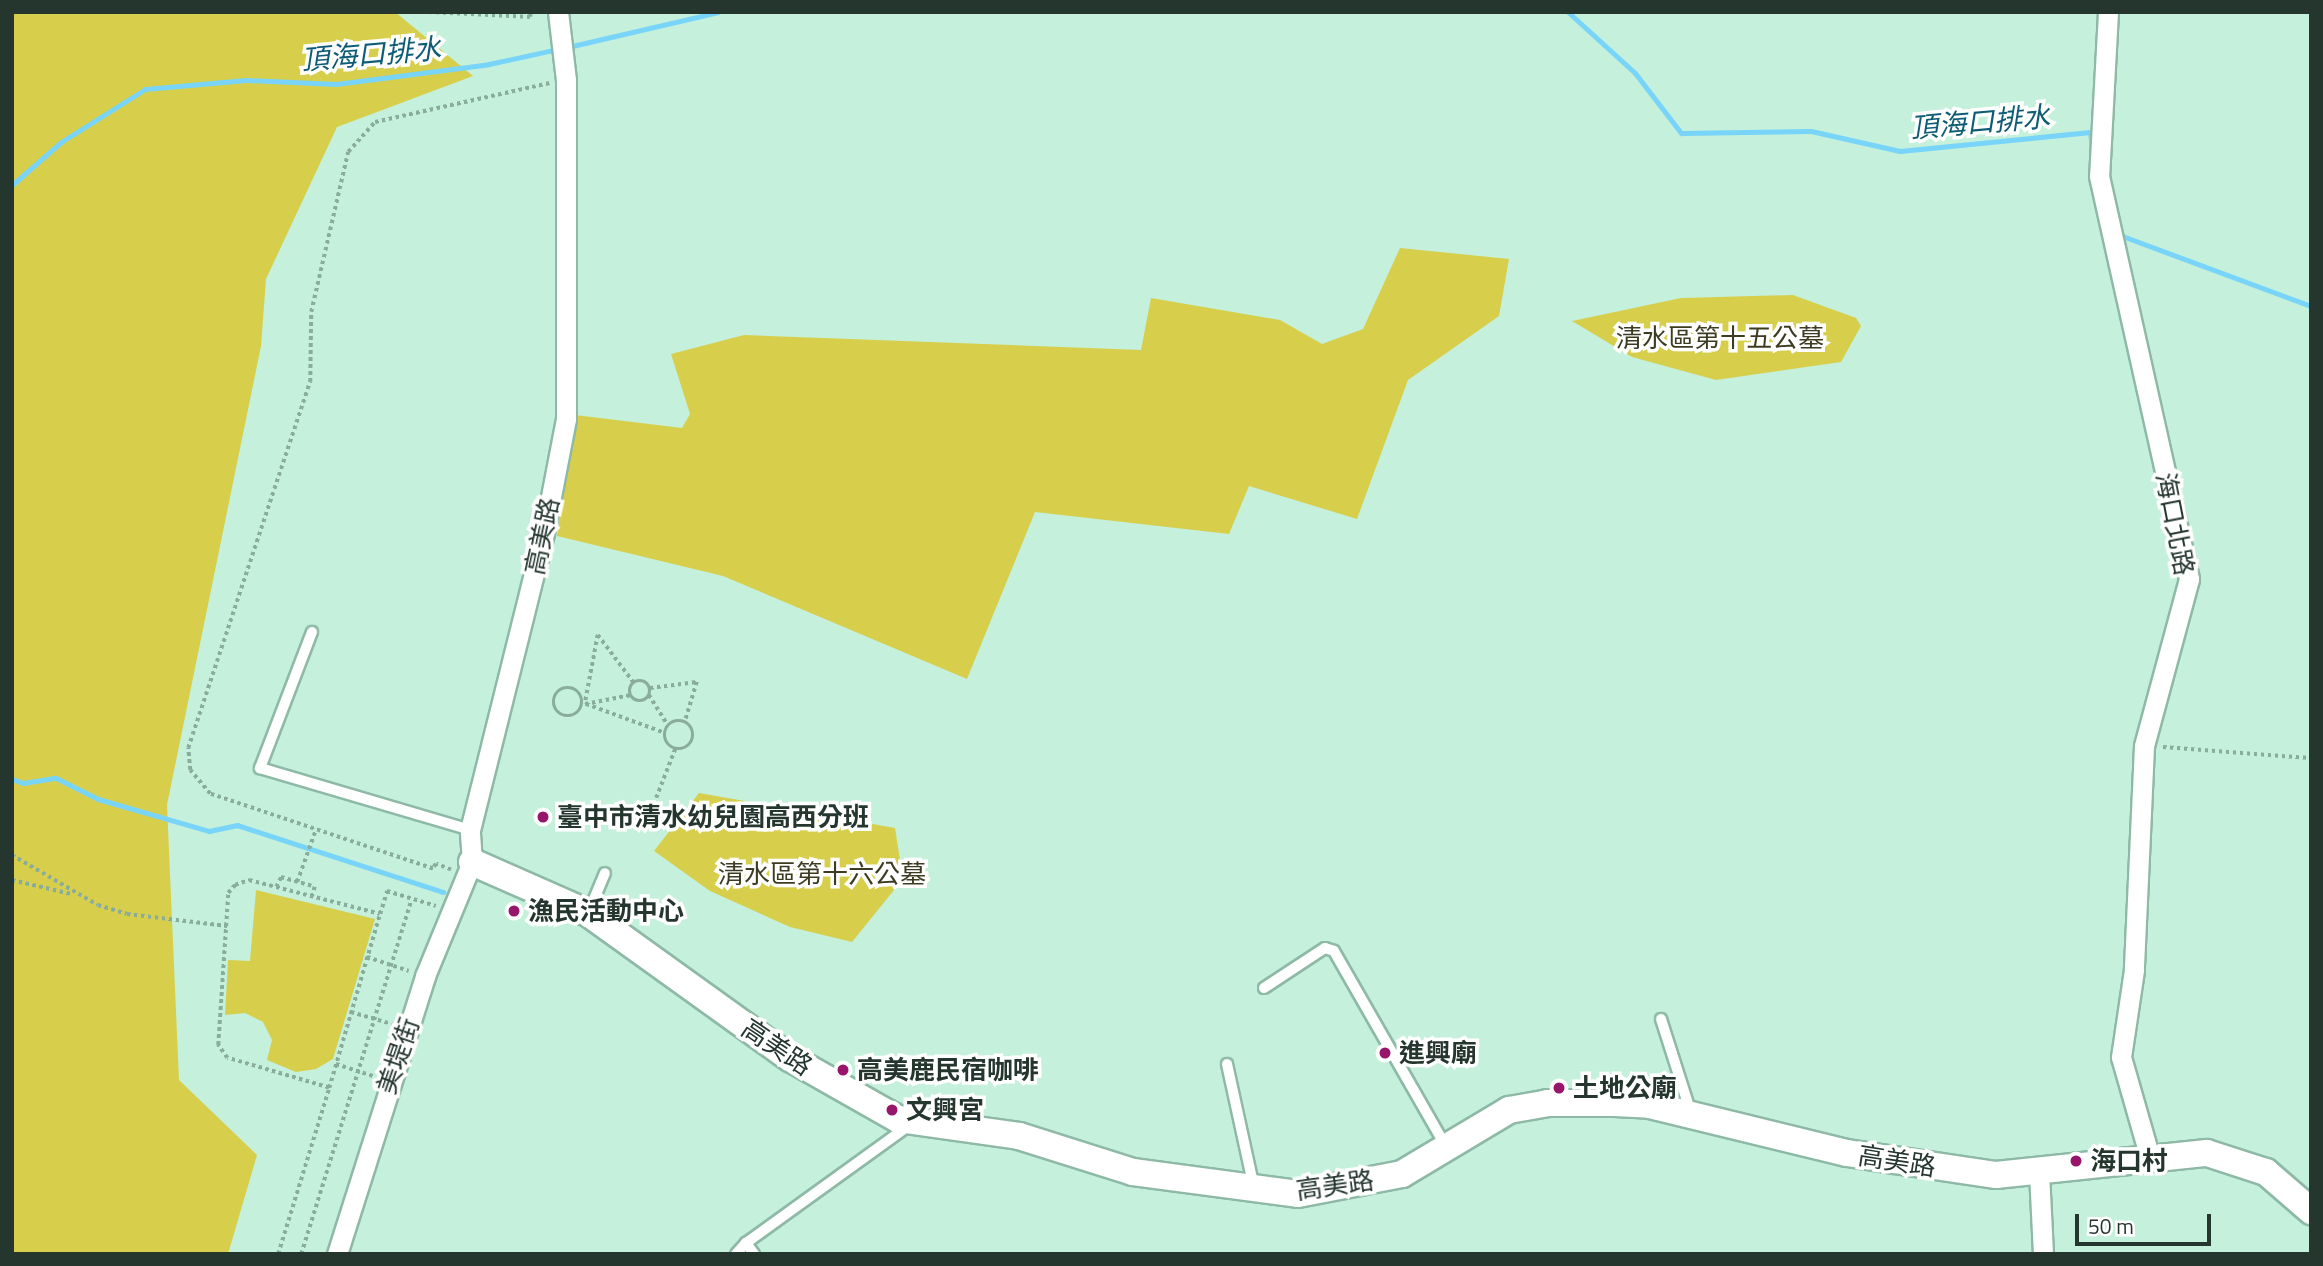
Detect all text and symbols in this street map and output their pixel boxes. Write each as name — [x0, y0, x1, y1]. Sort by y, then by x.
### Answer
water label: 頂海口排水 — [300, 31, 442, 77]
water label: 頂海口排水 — [1909, 99, 2051, 145]
park label: 清水區第十五公墓 — [1616, 322, 1824, 354]
street label: 海口北路 — [2150, 470, 2200, 578]
street label: 高美路 — [519, 495, 565, 577]
place label: 臺中市清水幼兒園高西分班 — [557, 801, 869, 833]
marker: 臺中市清水幼兒園高西分班 — [535, 809, 551, 825]
park label: 清水區第十六公墓 — [718, 858, 926, 890]
place label: 漁民活動中心 — [528, 895, 684, 927]
marker: 漁民活動中心 — [506, 903, 522, 919]
street label: 高美路 — [736, 1012, 818, 1082]
street label: 美堤街 — [371, 1014, 425, 1098]
place label: 進興廟 — [1399, 1037, 1477, 1069]
marker: 進興廟 — [1377, 1045, 1393, 1061]
place label: 高美鹿民宿咖啡 — [857, 1054, 1039, 1086]
marker: 高美鹿民宿咖啡 — [835, 1062, 851, 1078]
place label: 土地公廟 — [1573, 1072, 1677, 1104]
marker: 土地公廟 — [1551, 1080, 1567, 1096]
place label: 文興宮 — [906, 1094, 984, 1126]
marker: 文興宮 — [884, 1102, 900, 1118]
street label: 高美路 — [1856, 1139, 1938, 1183]
place label: 海口村 — [2090, 1145, 2168, 1177]
marker: 海口村 — [2068, 1153, 2084, 1169]
street label: 高美路 — [1294, 1164, 1376, 1206]
scale bar — [2078, 1200, 2214, 1244]
text: 50 m — [2088, 1210, 2134, 1242]

